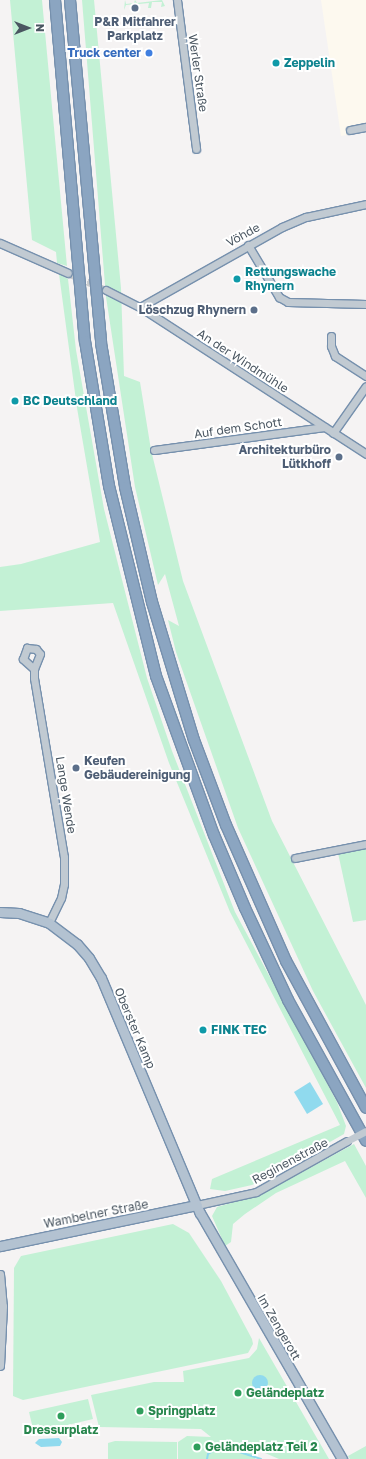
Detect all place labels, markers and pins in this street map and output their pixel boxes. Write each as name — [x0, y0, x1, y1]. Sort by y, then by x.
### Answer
marker: P&R Mitfahrer Parkplatz — [130, 3, 140, 13]
place label: P&R Mitfahrer Parkplatz — [94, 15, 176, 43]
place label: Truck center — [67, 46, 141, 60]
marker: Truck center — [144, 48, 154, 58]
place label: Zeppelin — [284, 56, 335, 70]
marker: Zeppelin — [271, 58, 281, 68]
place label: Rettungswache Rhynern — [245, 265, 336, 293]
marker: Rettungswache Rhynern — [232, 274, 242, 284]
place label: Löschzug Rhynern — [139, 303, 246, 317]
marker: Löschzug Rhynern — [249, 305, 259, 315]
place label: BC Deutschland — [23, 394, 117, 408]
marker: BC Deutschland — [10, 396, 20, 406]
place label: Architekturbüro Lütkhoff — [239, 443, 331, 471]
marker: Architekturbüro Lütkhoff — [334, 452, 344, 462]
place label: Keufen Gebäudereinigung — [84, 754, 190, 782]
marker: Keufen Gebäudereinigung — [71, 763, 81, 773]
place label: FINK TEC — [211, 1023, 267, 1037]
marker: FINK TEC — [198, 1025, 208, 1035]
place label: Geländeplatz — [246, 1386, 324, 1400]
marker: Geländeplatz — [233, 1388, 243, 1398]
place label: Springplatz — [148, 1404, 215, 1418]
marker: Springplatz — [135, 1406, 145, 1416]
marker: Dressurplatz — [56, 1411, 66, 1421]
place label: Dressurplatz — [24, 1423, 98, 1437]
place label: Geländeplatz Teil 2 — [205, 1440, 318, 1454]
marker: Geländeplatz Teil 2 — [192, 1442, 202, 1452]

